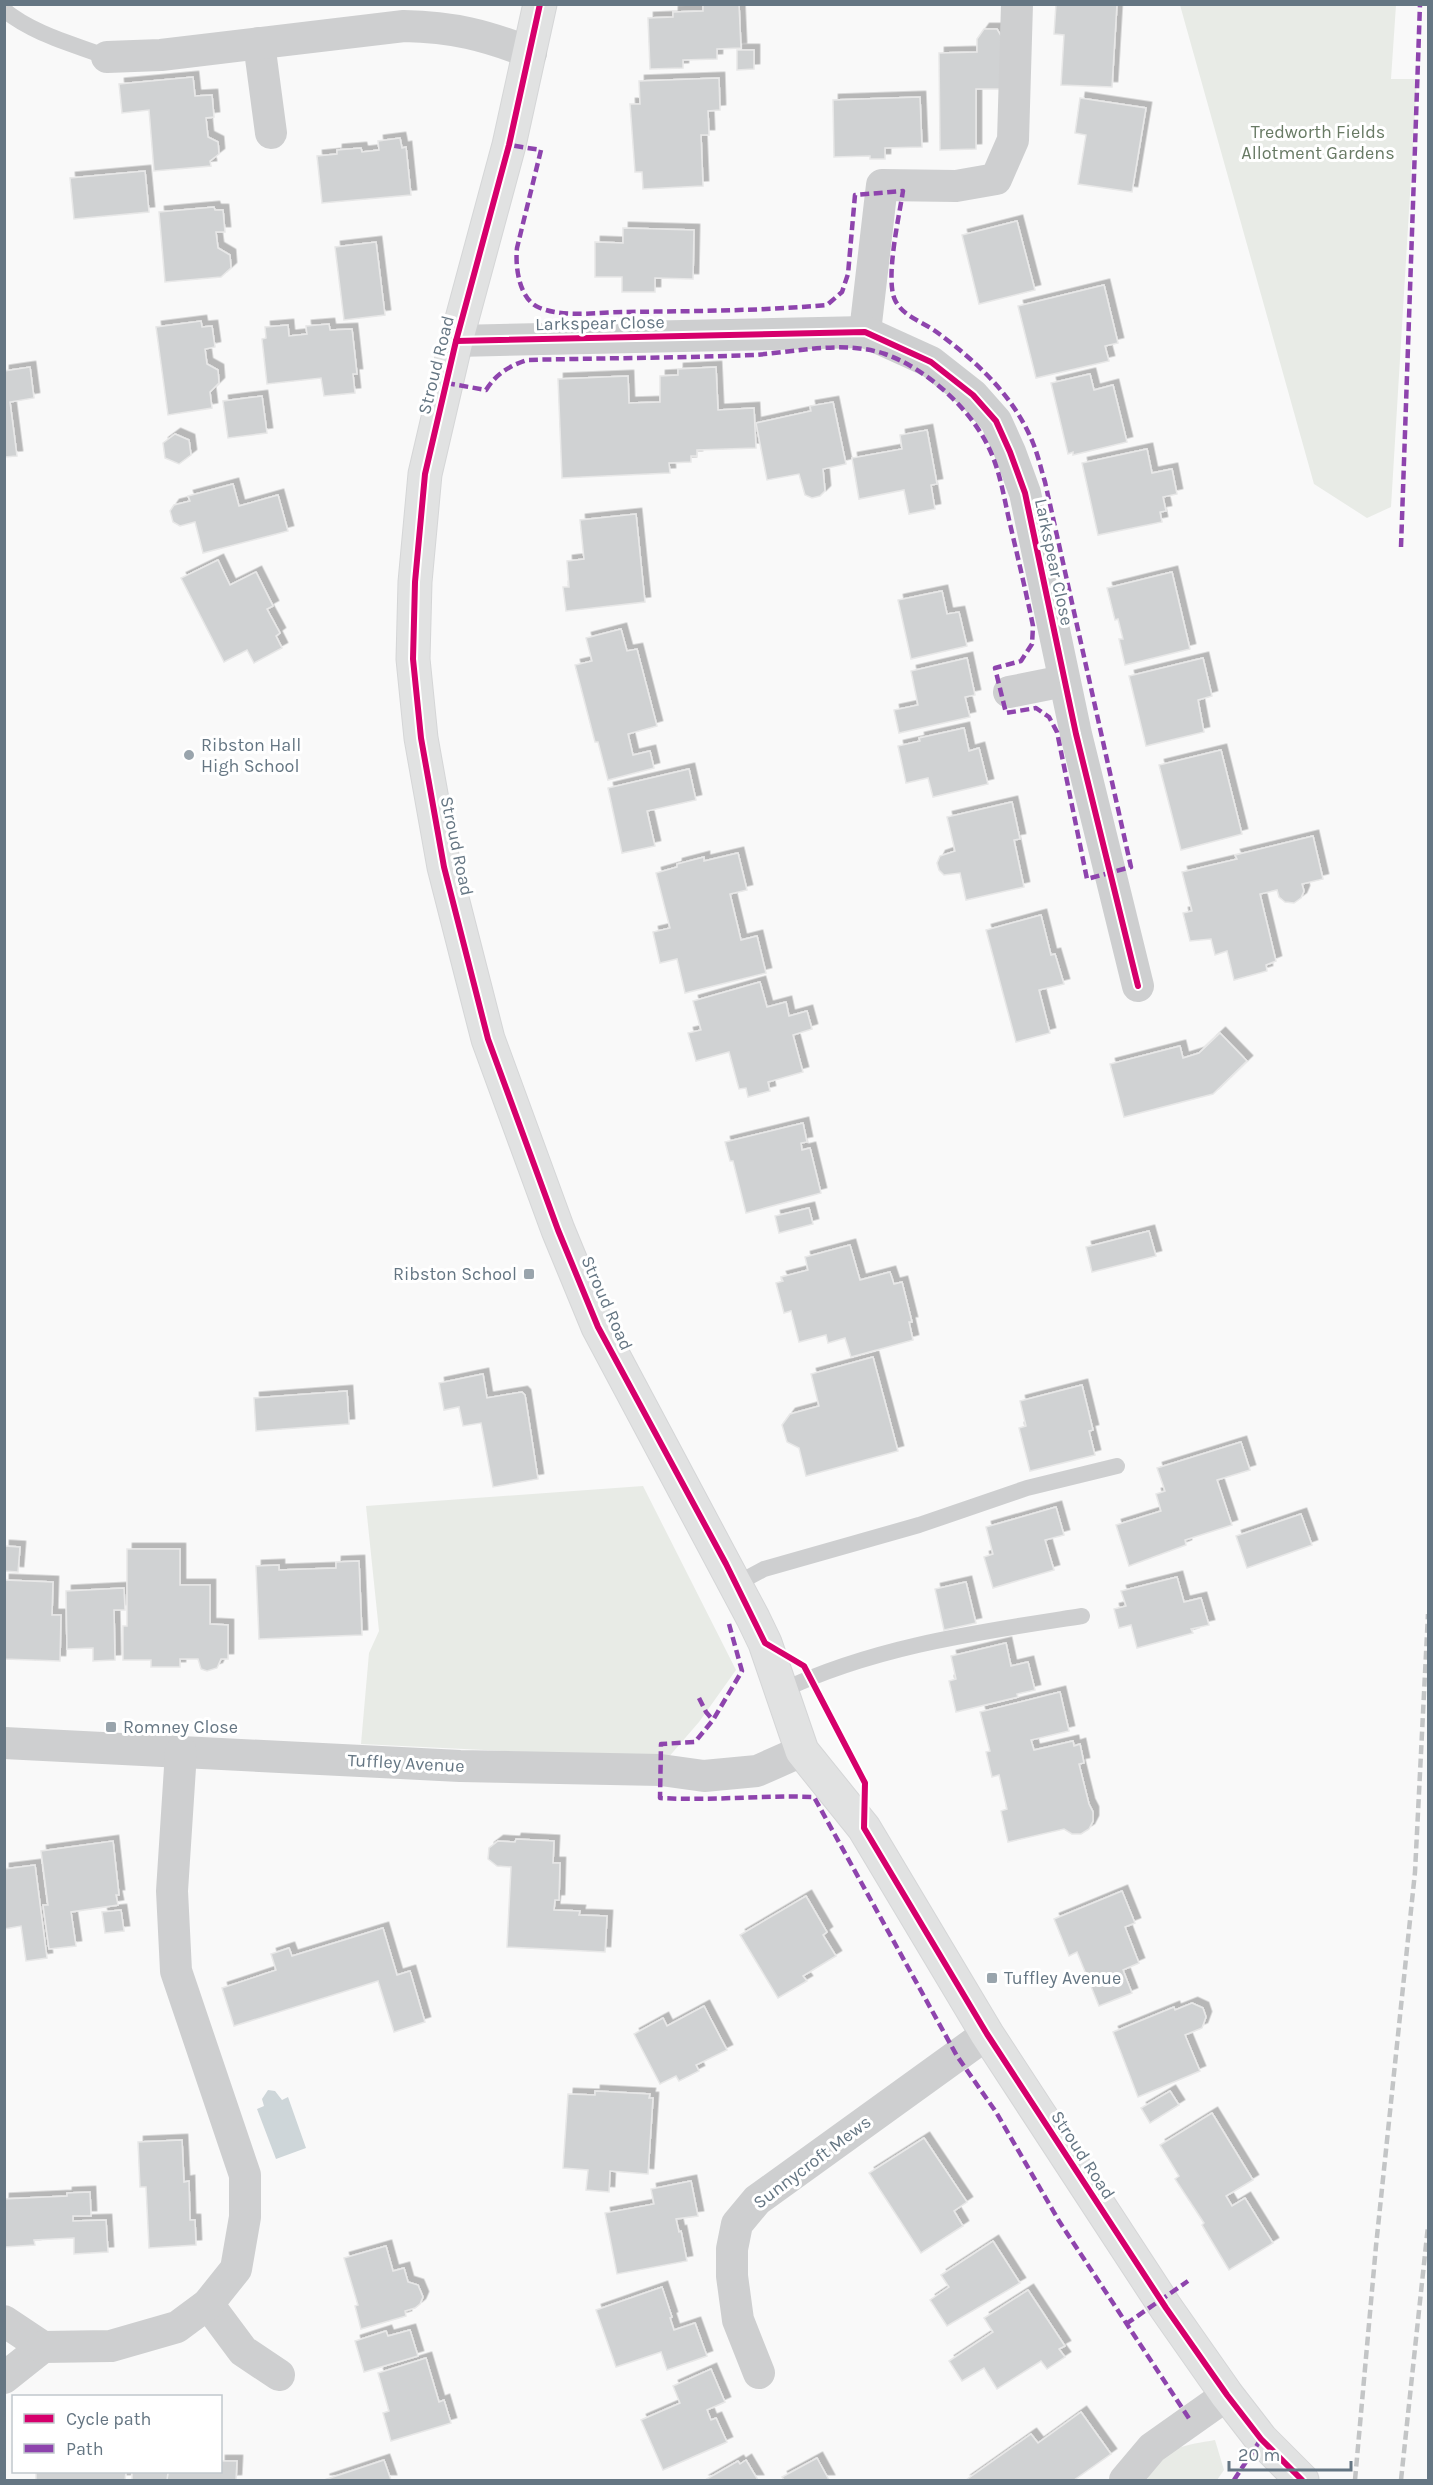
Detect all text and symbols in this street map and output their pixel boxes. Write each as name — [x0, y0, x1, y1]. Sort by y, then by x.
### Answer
park label: Tredworth Fields Allotment Gardens — [1241, 121, 1395, 164]
street label: Larkspear Close — [535, 311, 665, 335]
street label: Stroud Road — [413, 313, 459, 417]
street label: Larkspear Close — [1030, 496, 1078, 628]
place label: Ribston Hall High School — [201, 734, 301, 777]
marker: Ribston Hall High School — [182, 748, 196, 762]
street label: Stroud Road — [436, 794, 478, 898]
street label: Stroud Road — [576, 1252, 638, 1354]
place label: Ribston School — [393, 1263, 517, 1285]
marker: Ribston School — [522, 1267, 536, 1281]
place label: Romney Close — [123, 1716, 238, 1738]
marker: Romney Close — [104, 1720, 118, 1734]
street label: Tuffley Avenue — [347, 1749, 465, 1777]
place label: Tuffley Avenue — [1004, 1967, 1121, 1989]
marker: Tuffley Avenue — [985, 1971, 999, 1985]
street label: Stroud Road — [1046, 2107, 1120, 2203]
street label: Sunnycroft Mews — [749, 2111, 875, 2213]
legend — [12, 2395, 222, 2473]
text: Cycle path — [66, 2408, 151, 2430]
scale bar — [1229, 2434, 1350, 2472]
text: Path — [66, 2438, 104, 2460]
text: 20 m — [1238, 2444, 1280, 2466]

